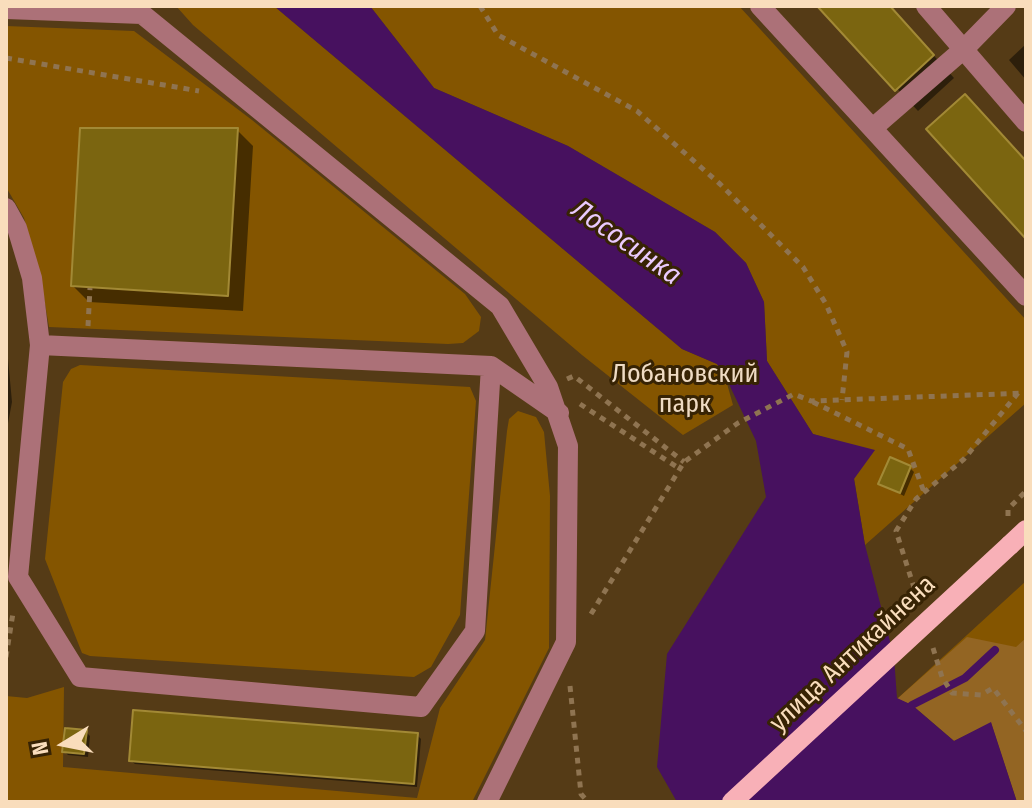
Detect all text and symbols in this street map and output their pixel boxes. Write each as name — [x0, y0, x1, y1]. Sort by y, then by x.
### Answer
water label: Лососинка — [565, 193, 687, 293]
park label: Лобановский парк — [612, 359, 758, 420]
street label: улица Антикайнена — [764, 569, 942, 739]
north arrow — [24, 704, 104, 784]
text: N — [25, 739, 54, 757]

